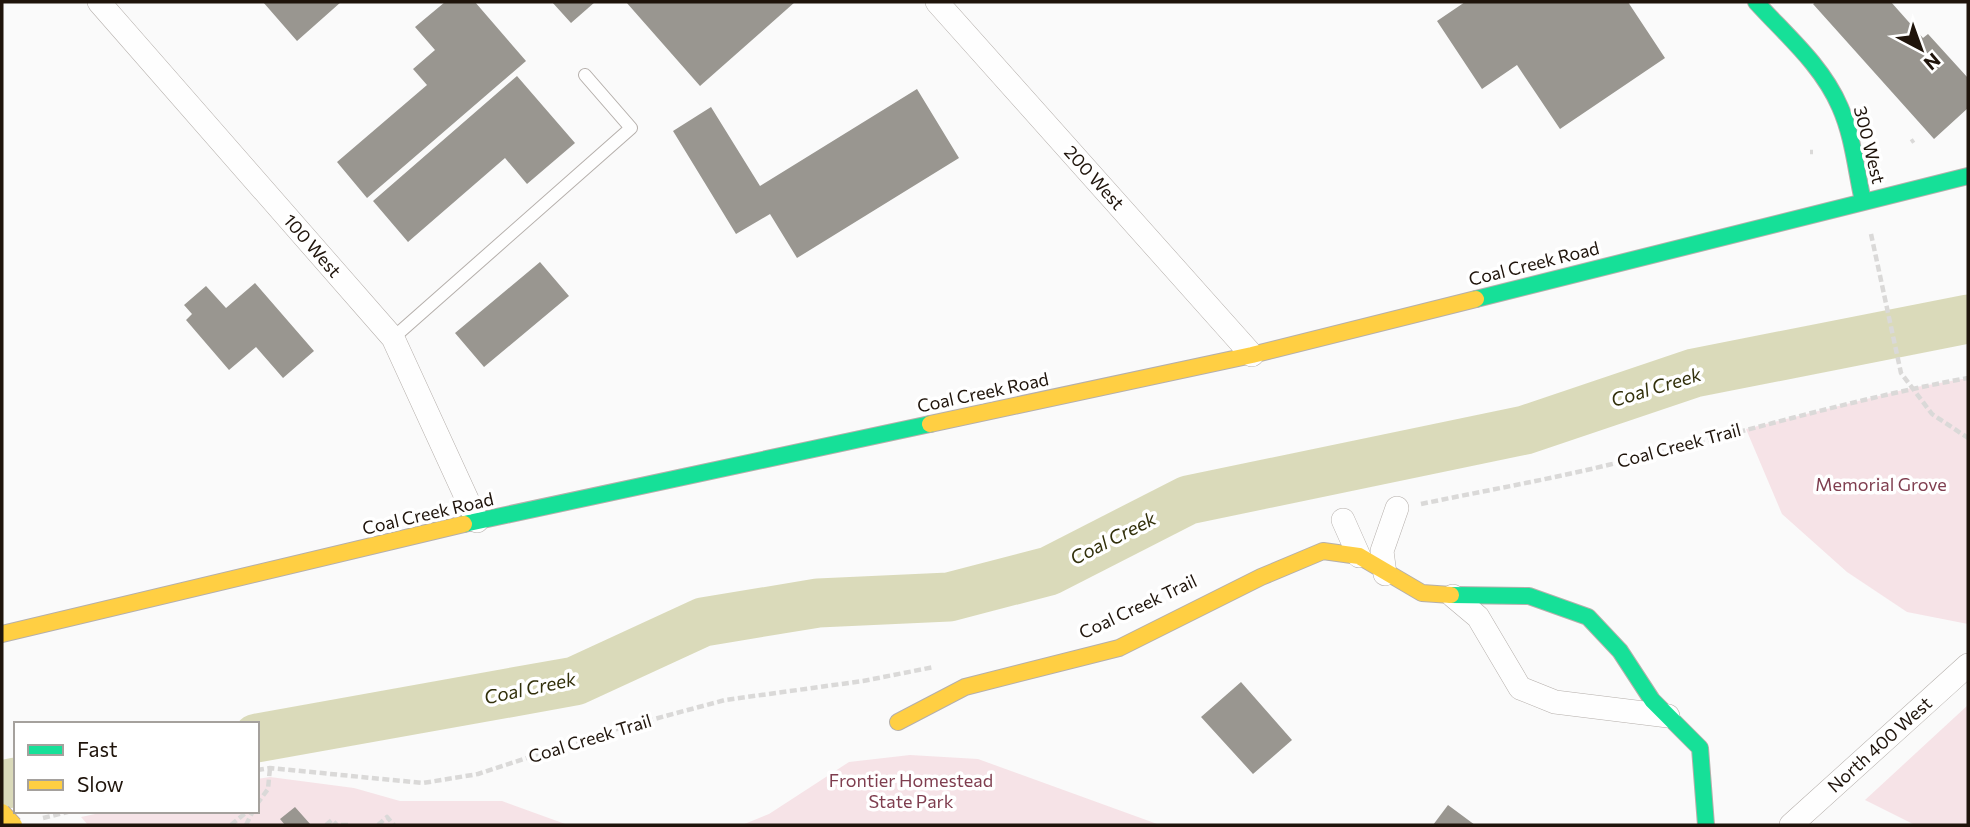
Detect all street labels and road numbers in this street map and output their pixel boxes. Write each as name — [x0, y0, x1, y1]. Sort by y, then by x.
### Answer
street label: 300 West — [1850, 104, 1890, 186]
street label: 200 West — [1060, 141, 1129, 214]
street label: 100 West — [279, 209, 346, 282]
street label: Coal Creek Road — [1466, 236, 1601, 290]
street label: Coal Creek Road — [915, 367, 1051, 417]
street label: Coal Creek Trail — [1614, 418, 1743, 472]
street label: Coal Creek Road — [360, 487, 496, 539]
street label: Coal Creek Trail — [1075, 569, 1200, 643]
street label: North 400 West — [1823, 692, 1936, 797]
street label: Coal Creek Trail — [525, 709, 654, 767]

